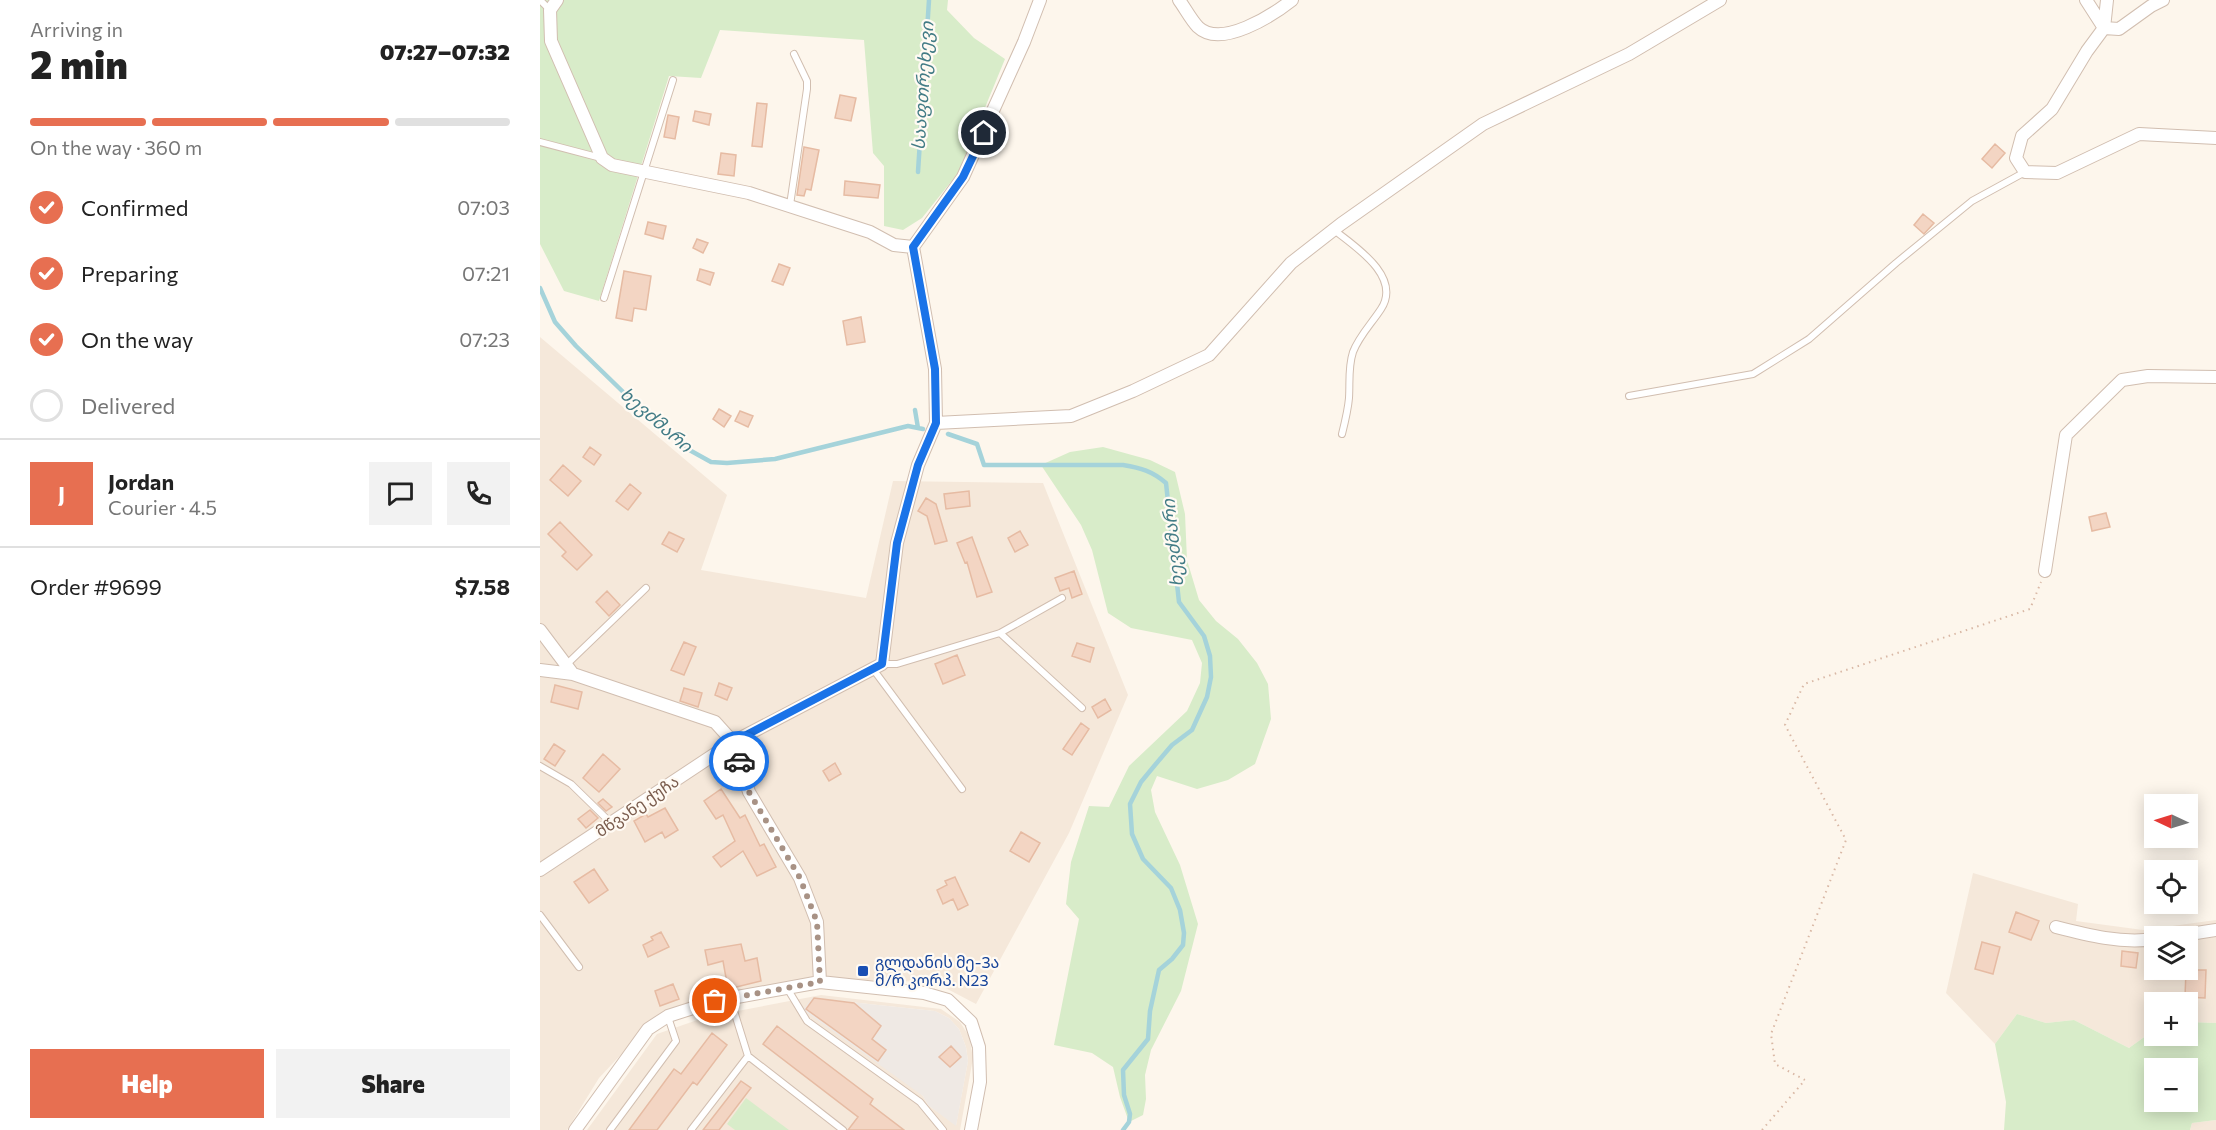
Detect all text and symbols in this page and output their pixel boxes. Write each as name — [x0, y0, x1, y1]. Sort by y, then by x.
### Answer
text: Arriving in — [30, 17, 123, 41]
water label: სააფთრეხევი — [907, 20, 939, 151]
text: 07:27–07:32 — [380, 38, 510, 65]
text: 2 min — [30, 39, 128, 87]
pin — [958, 107, 1009, 158]
icon: home — [967, 116, 1000, 149]
text: On the way · 360 m — [30, 135, 202, 159]
icon: check — [30, 191, 63, 224]
text: Confirmed — [81, 194, 188, 221]
text: 07:03 — [457, 195, 510, 219]
icon: check — [30, 257, 63, 290]
text: Preparing — [81, 260, 178, 287]
text: 07:21 — [462, 261, 510, 285]
icon: check — [30, 323, 63, 356]
text: On the way — [81, 326, 193, 353]
text: 07:23 — [459, 327, 510, 351]
water label: ხევძმარი — [616, 382, 698, 458]
text: Delivered — [81, 392, 175, 419]
button: chat — [369, 462, 432, 525]
button: phone — [447, 462, 510, 525]
text: Jordan — [108, 468, 174, 495]
text: J — [58, 480, 65, 507]
text: Courier · 4.5 — [108, 495, 217, 519]
water label: ხევძმარი — [1156, 497, 1189, 588]
text: Order #9699 — [30, 573, 162, 600]
text: $7.58 — [455, 573, 510, 600]
courier — [709, 731, 769, 791]
icon: car — [723, 745, 756, 778]
street label: მწვანე ქუჩა — [592, 771, 682, 841]
north arrow — [2144, 794, 2198, 848]
map controls — [2144, 794, 2198, 1112]
button: locate — [2144, 860, 2198, 914]
button: layers — [2144, 926, 2198, 980]
place label: გლდანის მე-3ა მ/რ კორპ. N23 — [875, 952, 999, 990]
marker: გლდანის მე-3ა მ/რ კორპ. N23 — [856, 964, 870, 978]
pin — [689, 975, 740, 1026]
icon: bag — [698, 984, 731, 1017]
button: + — [2144, 992, 2198, 1046]
button: Help — [30, 1049, 264, 1118]
button: Share — [276, 1049, 510, 1118]
button: − — [2144, 1058, 2198, 1112]

